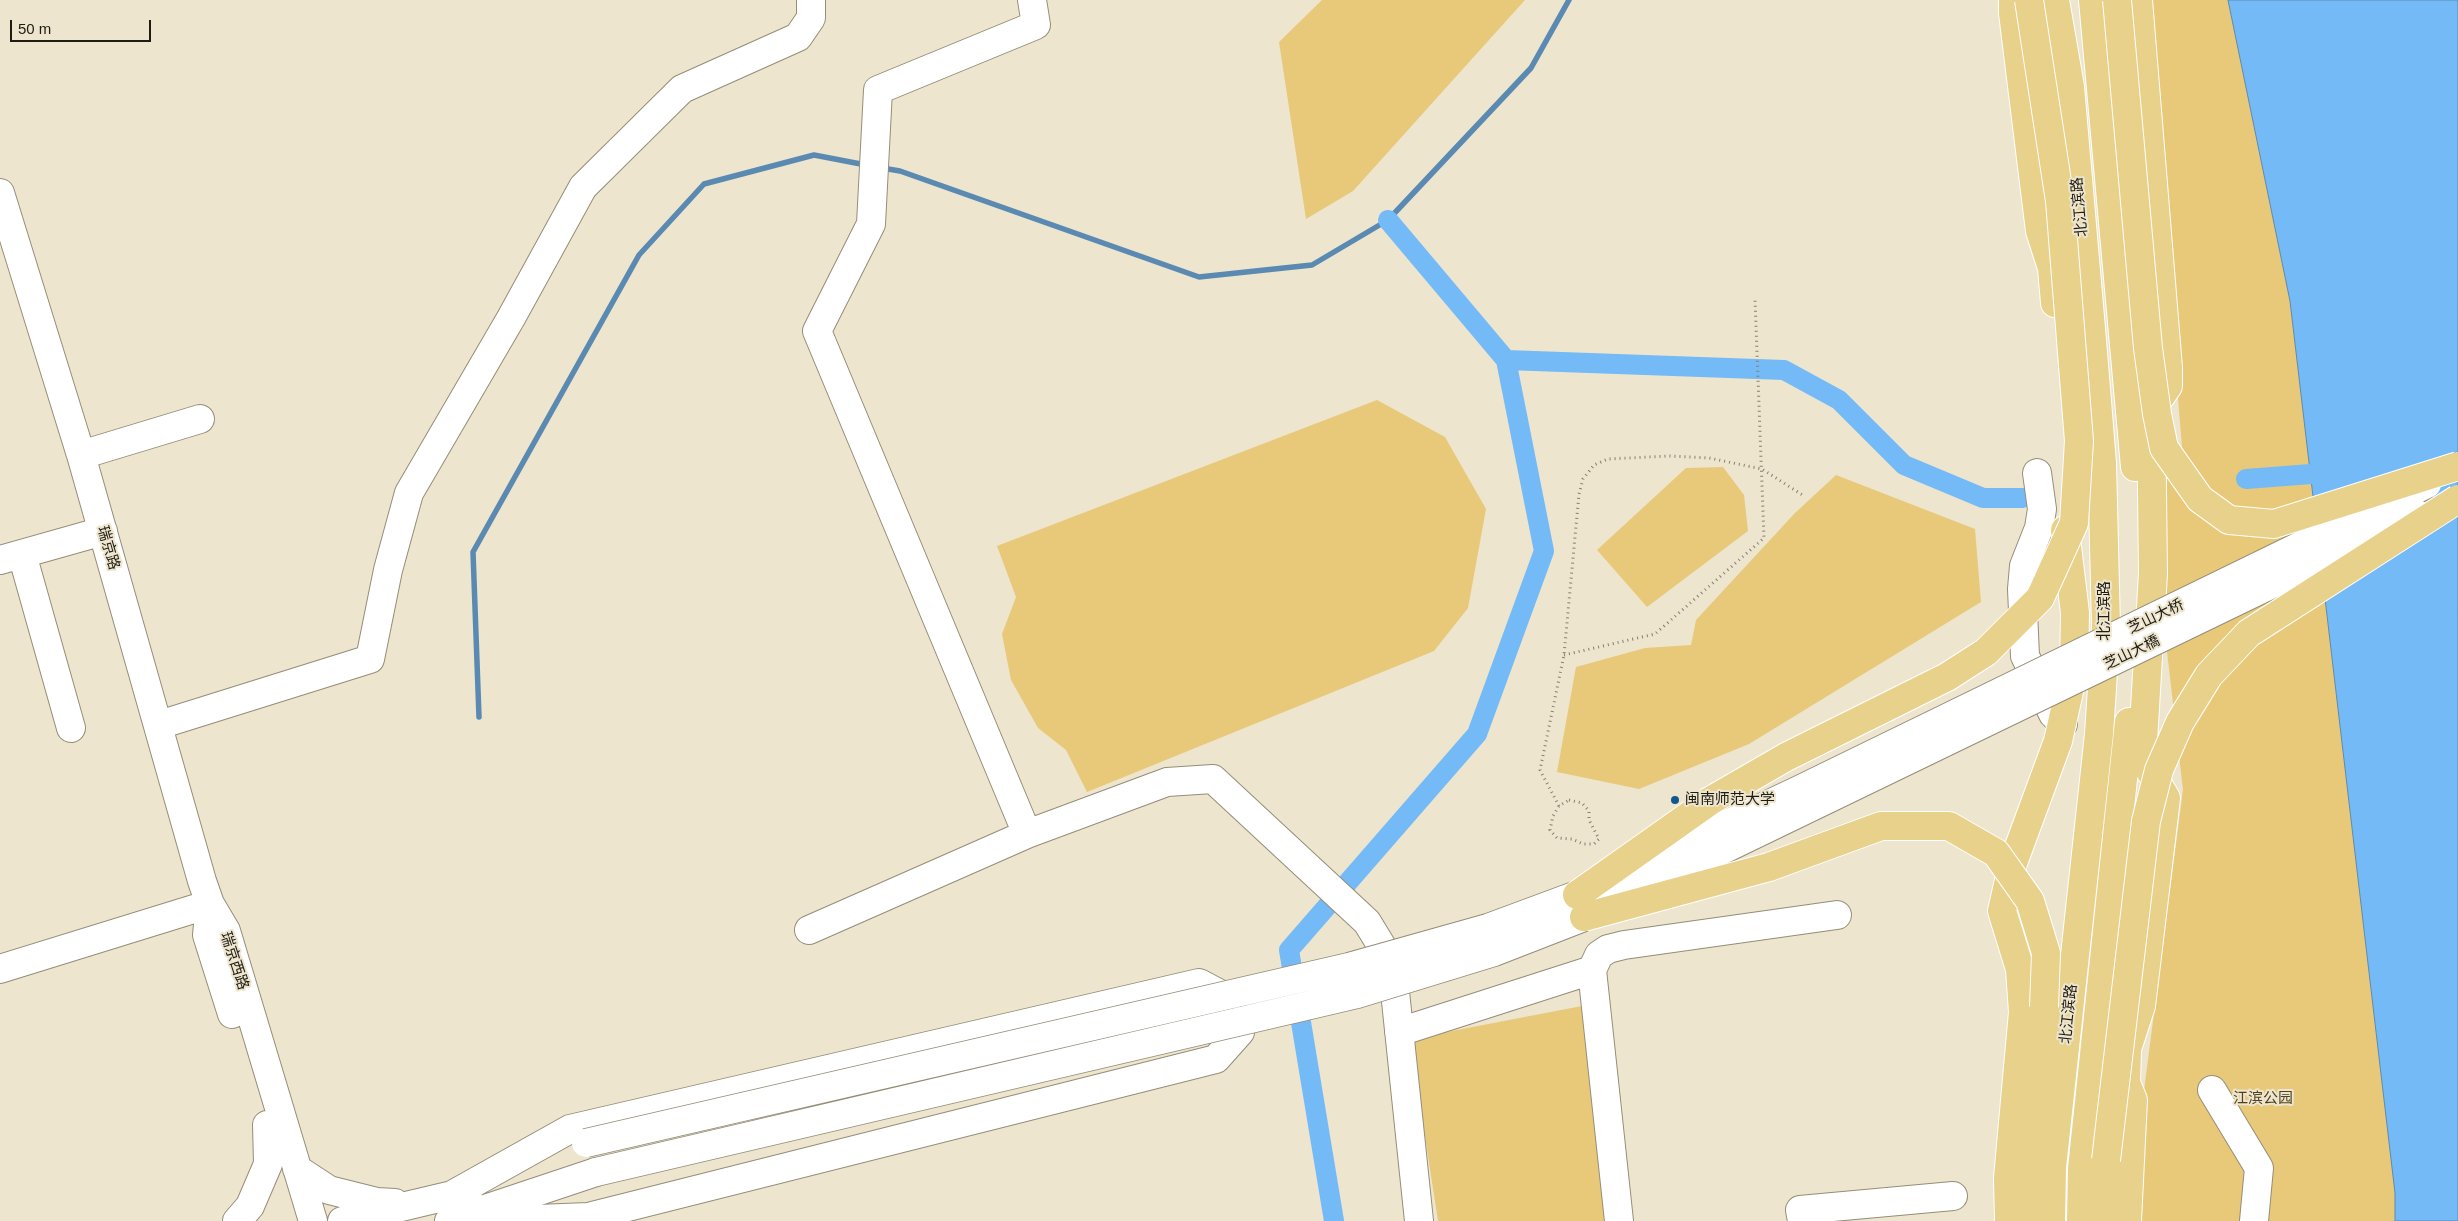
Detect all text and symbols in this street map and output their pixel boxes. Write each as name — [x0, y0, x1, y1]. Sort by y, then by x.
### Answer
scale bar — [12, 10, 154, 42]
text: 50 m — [18, 20, 51, 37]
street label: 北江滨路 — [2068, 176, 2092, 238]
street label: 瑞京路 — [93, 524, 123, 572]
street label: 北江滨路 — [2096, 581, 2114, 641]
street label: 芝山大桥 — [2125, 596, 2187, 638]
street label: 芝山大橋 — [2101, 632, 2163, 674]
place label: 闽南师范大学 — [1685, 791, 1775, 809]
marker: 闽南师范大学 — [1669, 794, 1681, 806]
street label: 瑞京西路 — [216, 930, 252, 992]
street label: 北江滨路 — [2057, 983, 2081, 1045]
park label: 江滨公园 — [2233, 1090, 2293, 1108]

